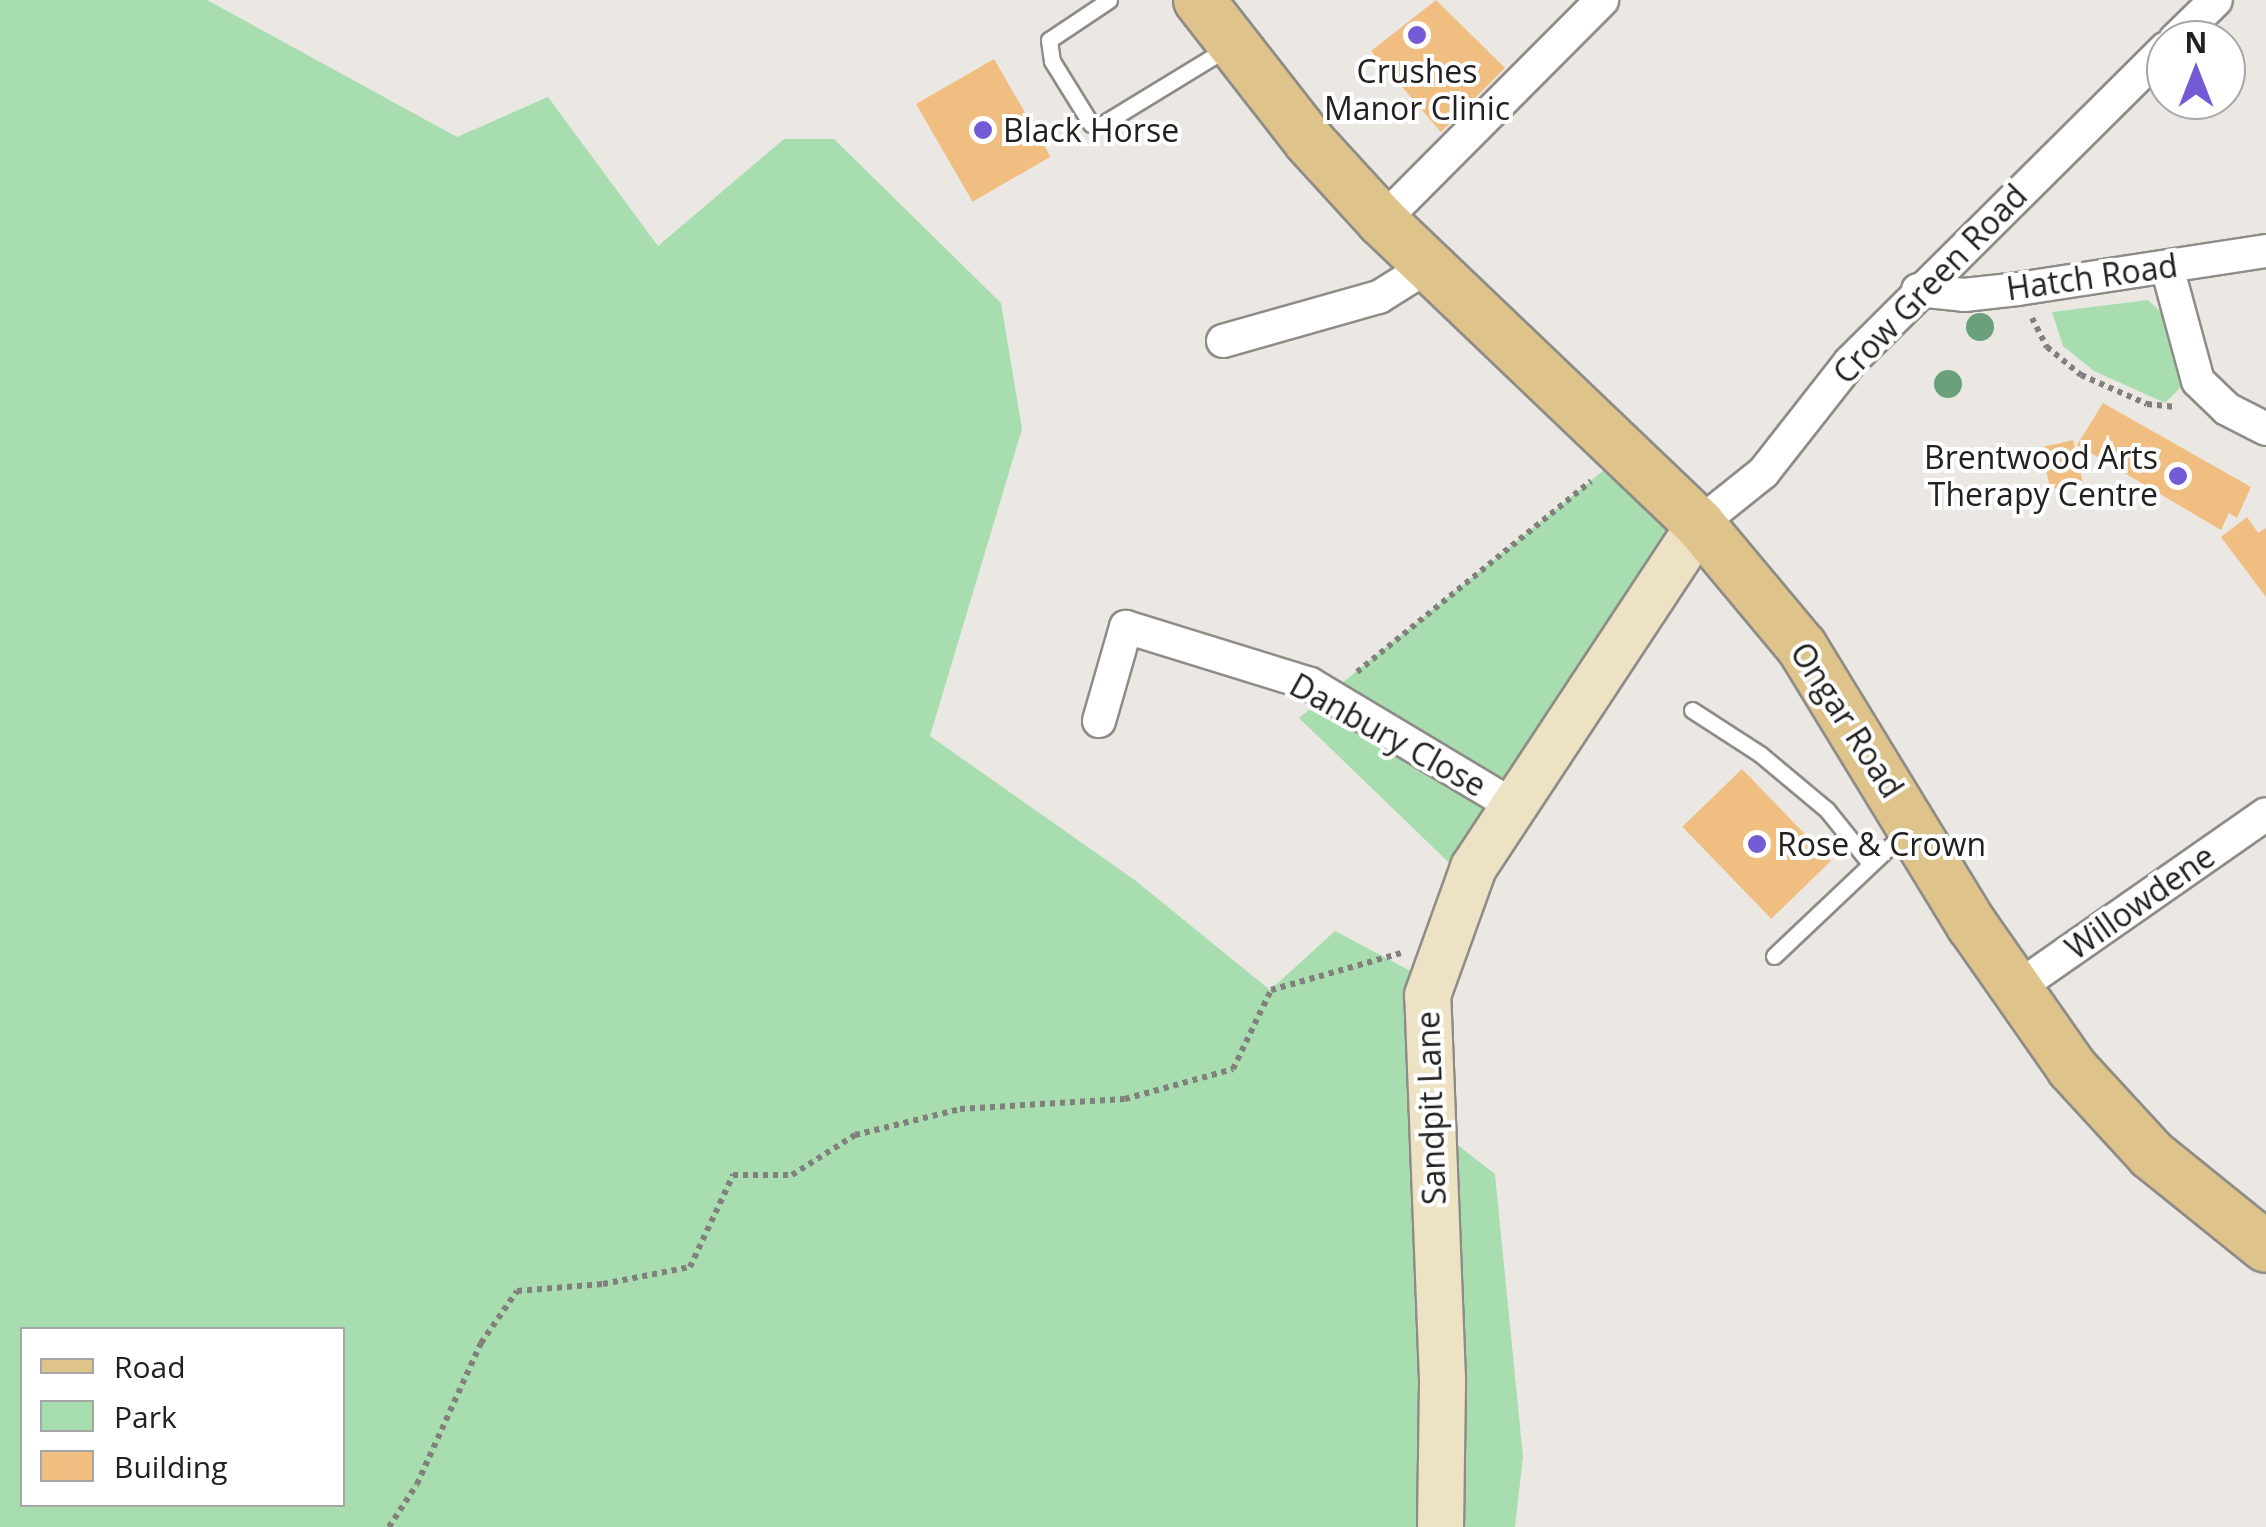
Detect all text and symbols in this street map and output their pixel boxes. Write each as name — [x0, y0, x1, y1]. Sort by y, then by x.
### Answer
north arrow — [2146, 20, 2246, 120]
marker: Crushes Manor Clinic — [1404, 22, 1430, 48]
text: N — [2185, 23, 2207, 61]
place label: Crushes Manor Clinic — [1324, 53, 1510, 128]
place label: Black Horse — [1003, 111, 1179, 149]
marker: Black Horse — [972, 119, 994, 141]
street label: Crow Green Road — [1825, 176, 2035, 392]
street label: Hatch Road — [2004, 246, 2180, 308]
place label: Brentwood Arts Therapy Centre — [1924, 439, 2158, 514]
marker: Brentwood Arts Therapy Centre — [2167, 465, 2189, 487]
street label: Ongar Road — [1783, 635, 1911, 805]
street label: Danbury Close — [1283, 665, 1493, 805]
place label: Rose & Crown — [1777, 825, 1986, 863]
marker: Rose & Crown — [1746, 833, 1768, 855]
street label: Willowdene — [2058, 837, 2222, 967]
street label: Sandpit Lane — [1408, 1010, 1454, 1206]
legend — [20, 1327, 345, 1507]
text: Road — [114, 1346, 186, 1387]
text: Park — [114, 1396, 177, 1437]
text: Building — [114, 1446, 228, 1487]

